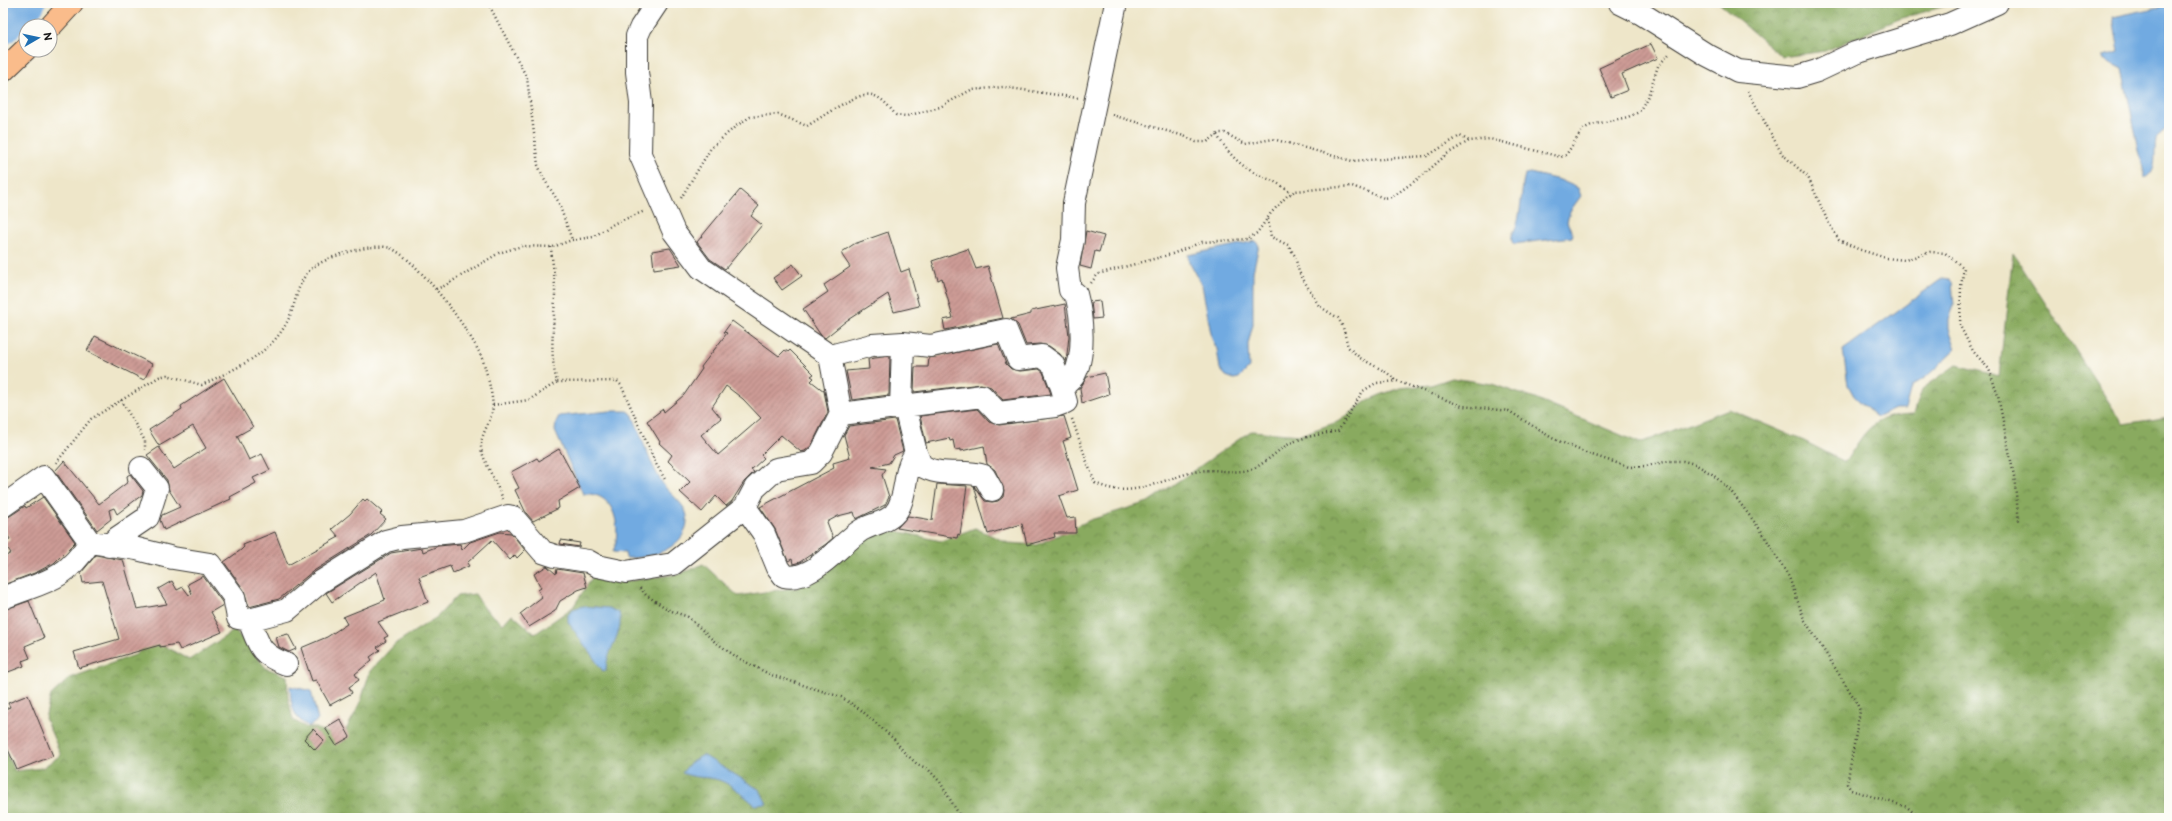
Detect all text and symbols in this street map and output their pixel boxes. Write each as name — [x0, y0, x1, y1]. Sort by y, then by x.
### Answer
north arrow — [18, 18, 58, 58]
text: N — [40, 31, 54, 42]

